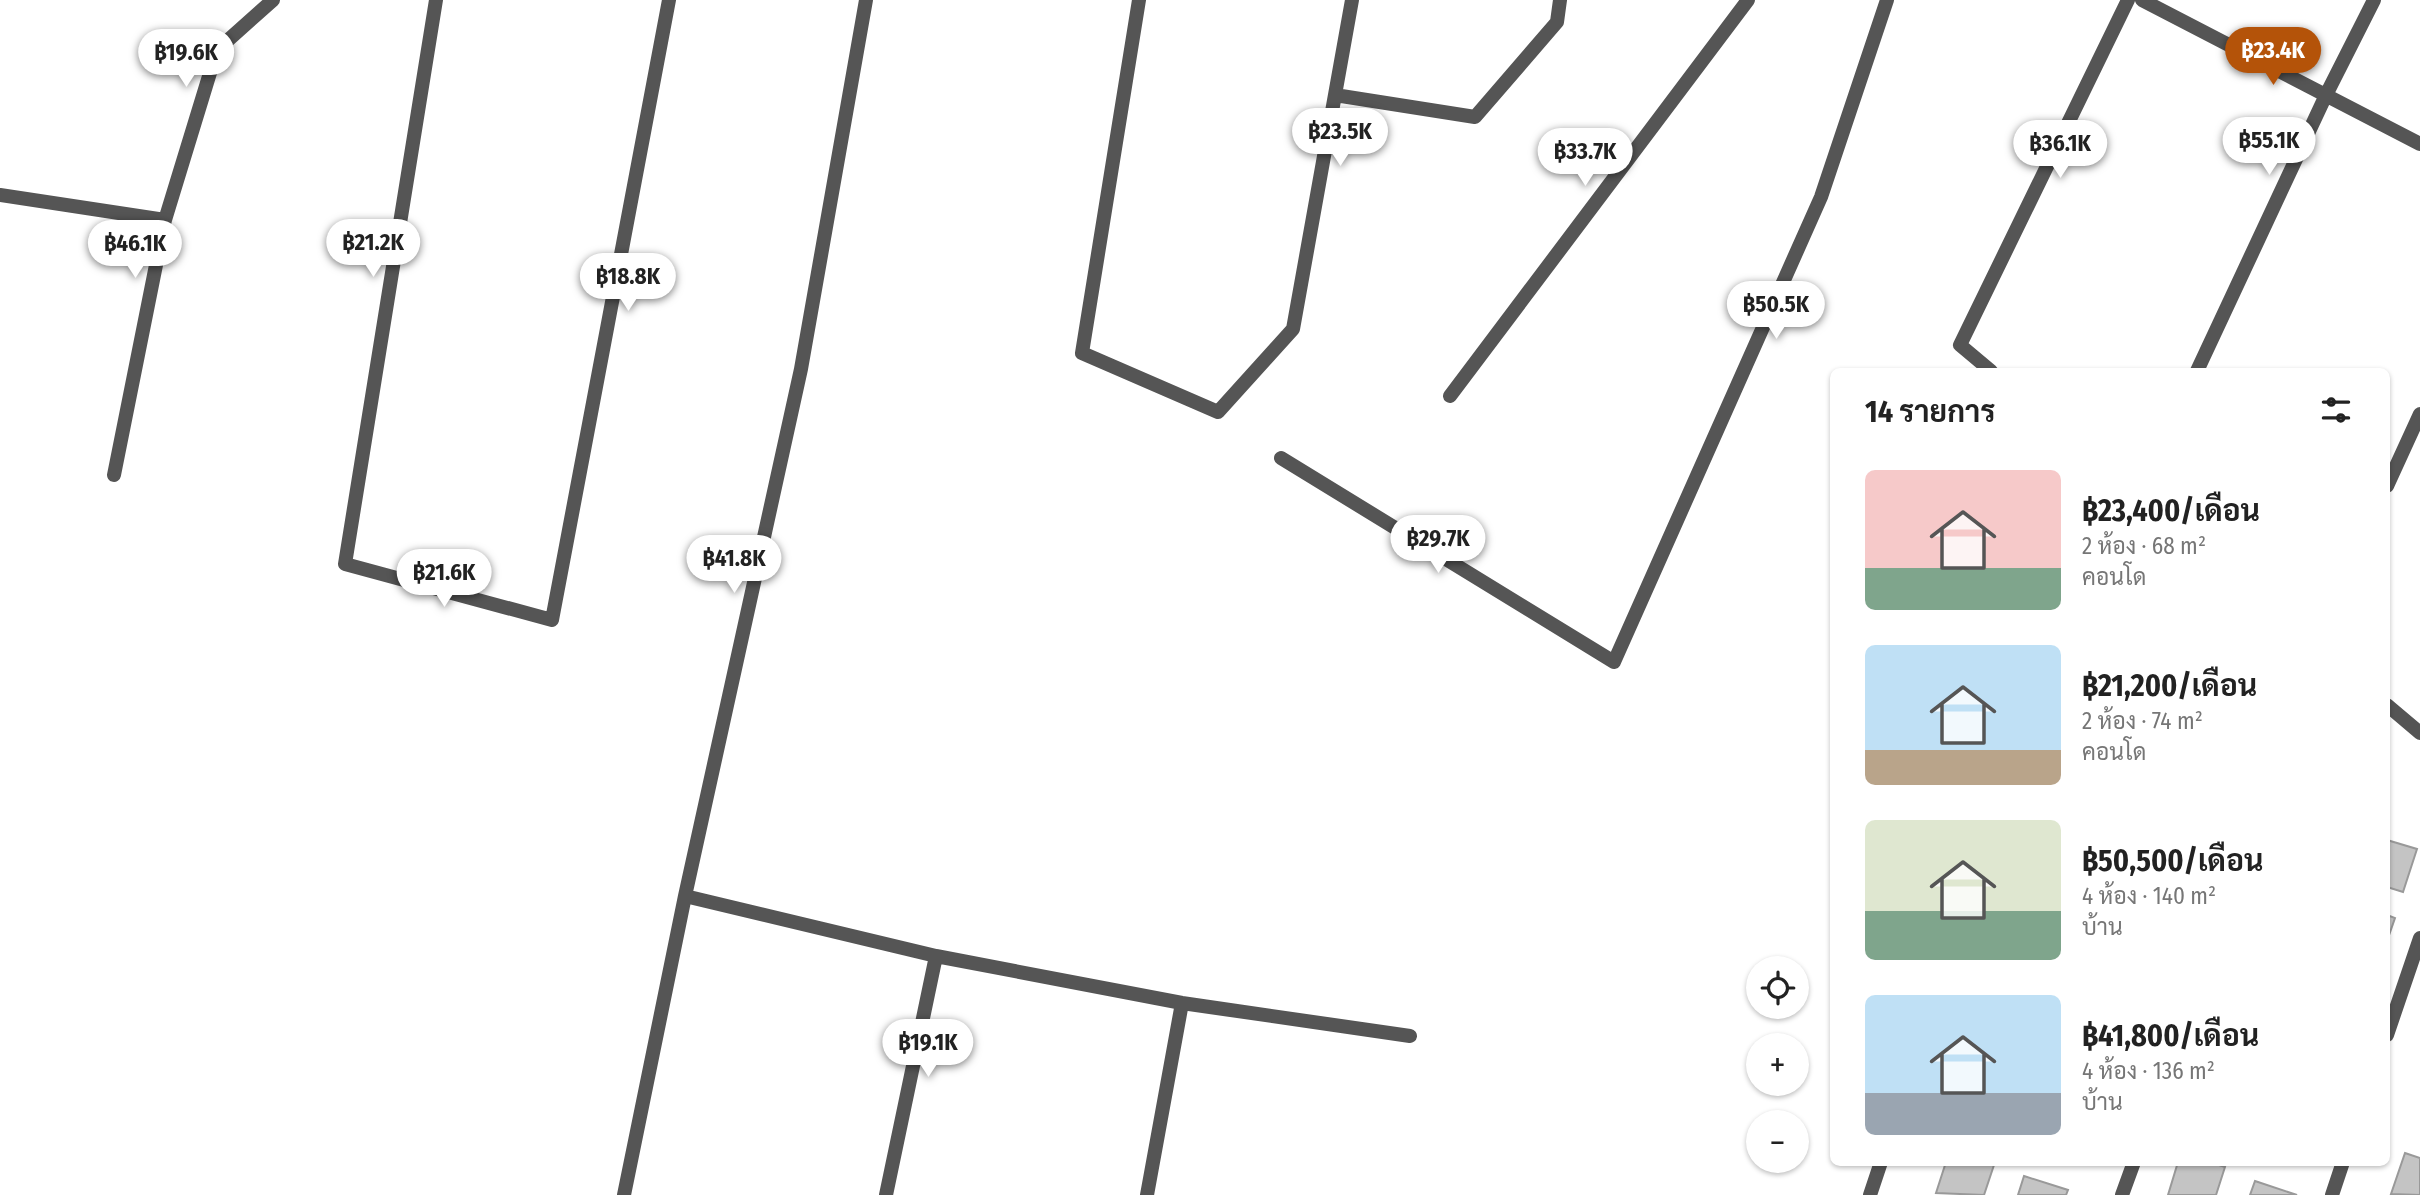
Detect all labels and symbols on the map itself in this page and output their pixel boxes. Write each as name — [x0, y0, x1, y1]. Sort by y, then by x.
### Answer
pin: ฿23.4K — [2216, 28, 2330, 87]
pin: ฿19.6K — [129, 29, 243, 89]
pin: ฿23.5K — [1283, 108, 1397, 168]
pin: ฿55.1K — [2212, 118, 2326, 177]
pin: ฿36.1K — [2003, 120, 2117, 180]
pin: ฿33.7K — [1528, 128, 1642, 188]
pin: ฿21.2K — [316, 219, 430, 279]
pin: ฿46.1K — [78, 220, 192, 280]
pin: ฿18.8K — [571, 254, 685, 313]
pin: ฿50.5K — [1719, 282, 1833, 341]
pin: ฿29.7K — [1381, 516, 1495, 575]
pin: ฿41.8K — [677, 536, 791, 595]
pin: ฿21.6K — [387, 550, 501, 609]
pin: ฿19.1K — [871, 1020, 985, 1079]

